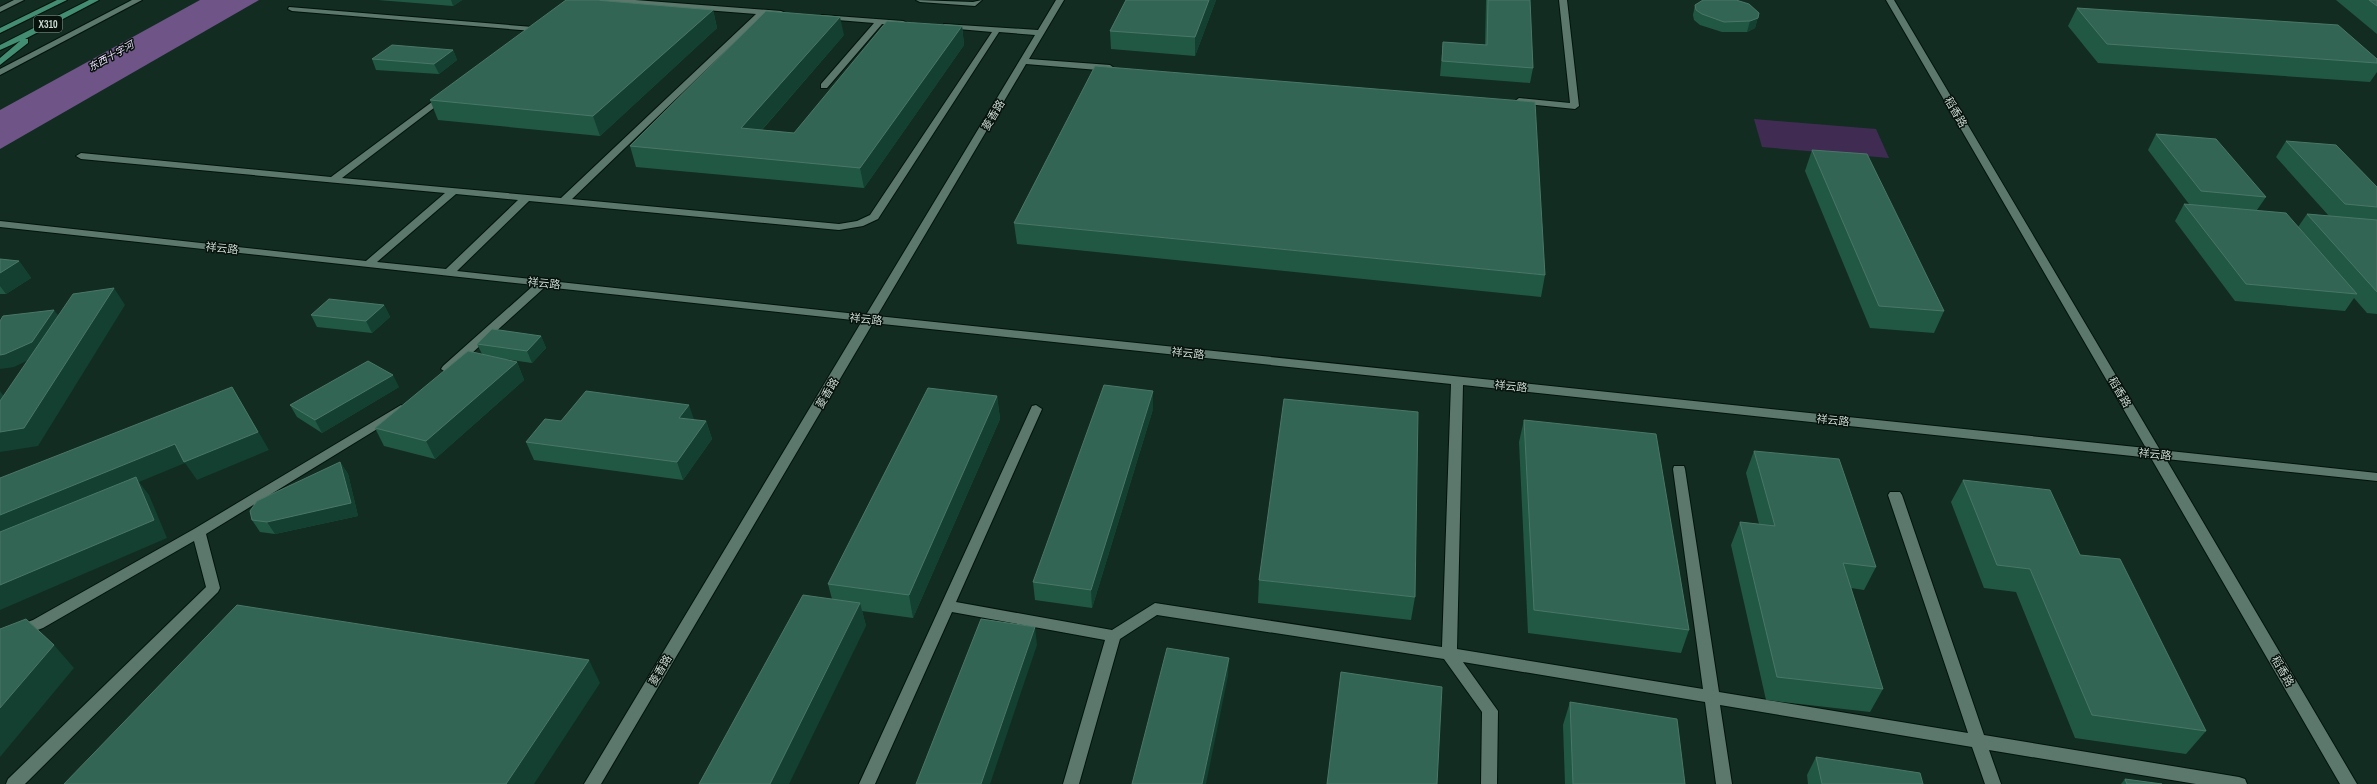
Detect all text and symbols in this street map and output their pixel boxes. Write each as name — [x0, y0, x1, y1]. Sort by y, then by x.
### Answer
road number: X310 — [34, 16, 62, 32]
water label: 东西十字河 — [86, 37, 138, 74]
street label: 稻香路 — [1942, 94, 1970, 130]
street label: 菱香路 — [979, 97, 1007, 133]
street label: 祥云路 — [205, 239, 239, 257]
street label: 祥云路 — [527, 274, 561, 292]
street label: 祥云路 — [849, 310, 883, 328]
street label: 祥云路 — [1171, 344, 1205, 362]
street label: 稻香路 — [2106, 374, 2134, 410]
street label: 菱香路 — [813, 375, 841, 411]
street label: 祥云路 — [1494, 377, 1528, 395]
street label: 祥云路 — [1816, 411, 1850, 429]
street label: 祥云路 — [2138, 445, 2172, 463]
street label: 菱香路 — [646, 652, 674, 688]
street label: 稻香路 — [2269, 653, 2297, 689]

